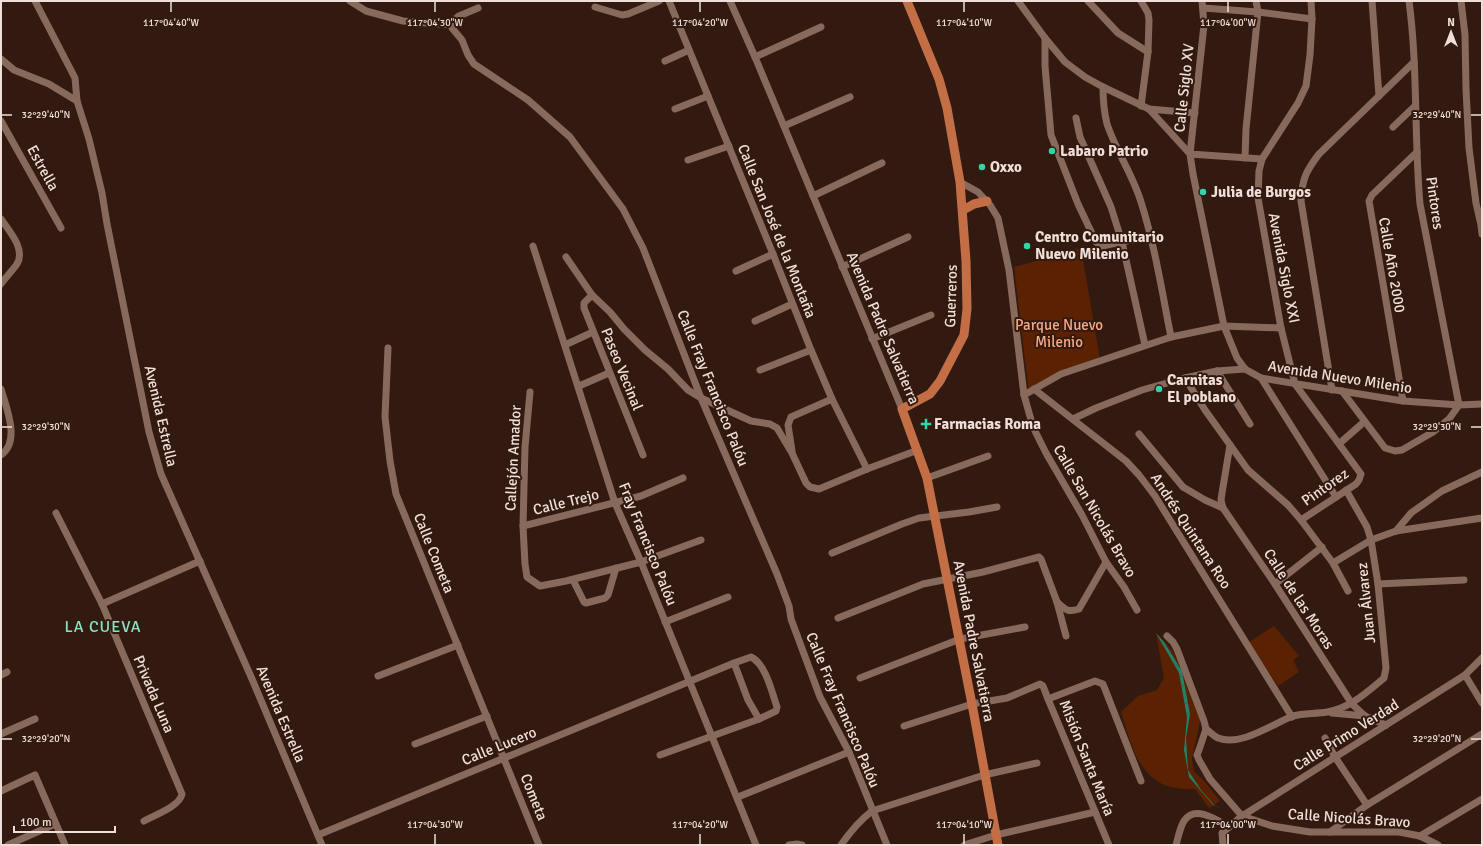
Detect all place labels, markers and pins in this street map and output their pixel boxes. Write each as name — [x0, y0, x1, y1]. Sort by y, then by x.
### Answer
place label: Labaro Patrio — [1060, 142, 1149, 160]
marker: Labaro Patrio — [1047, 146, 1057, 156]
place label: Oxxo — [990, 158, 1022, 176]
marker: Oxxo — [977, 162, 987, 172]
place label: Julia de Burgos — [1211, 183, 1311, 201]
marker: Julia de Burgos — [1198, 187, 1208, 197]
place label: Centro Comunitario Nuevo Milenio — [1035, 228, 1164, 263]
marker: Centro Comunitario Nuevo Milenio — [1022, 241, 1032, 251]
place label: Carnitas El poblano — [1167, 371, 1236, 406]
marker: Carnitas El poblano — [1154, 384, 1164, 394]
place label: Farmacias Roma — [934, 415, 1041, 433]
marker: Farmacias Roma — [921, 419, 931, 429]

